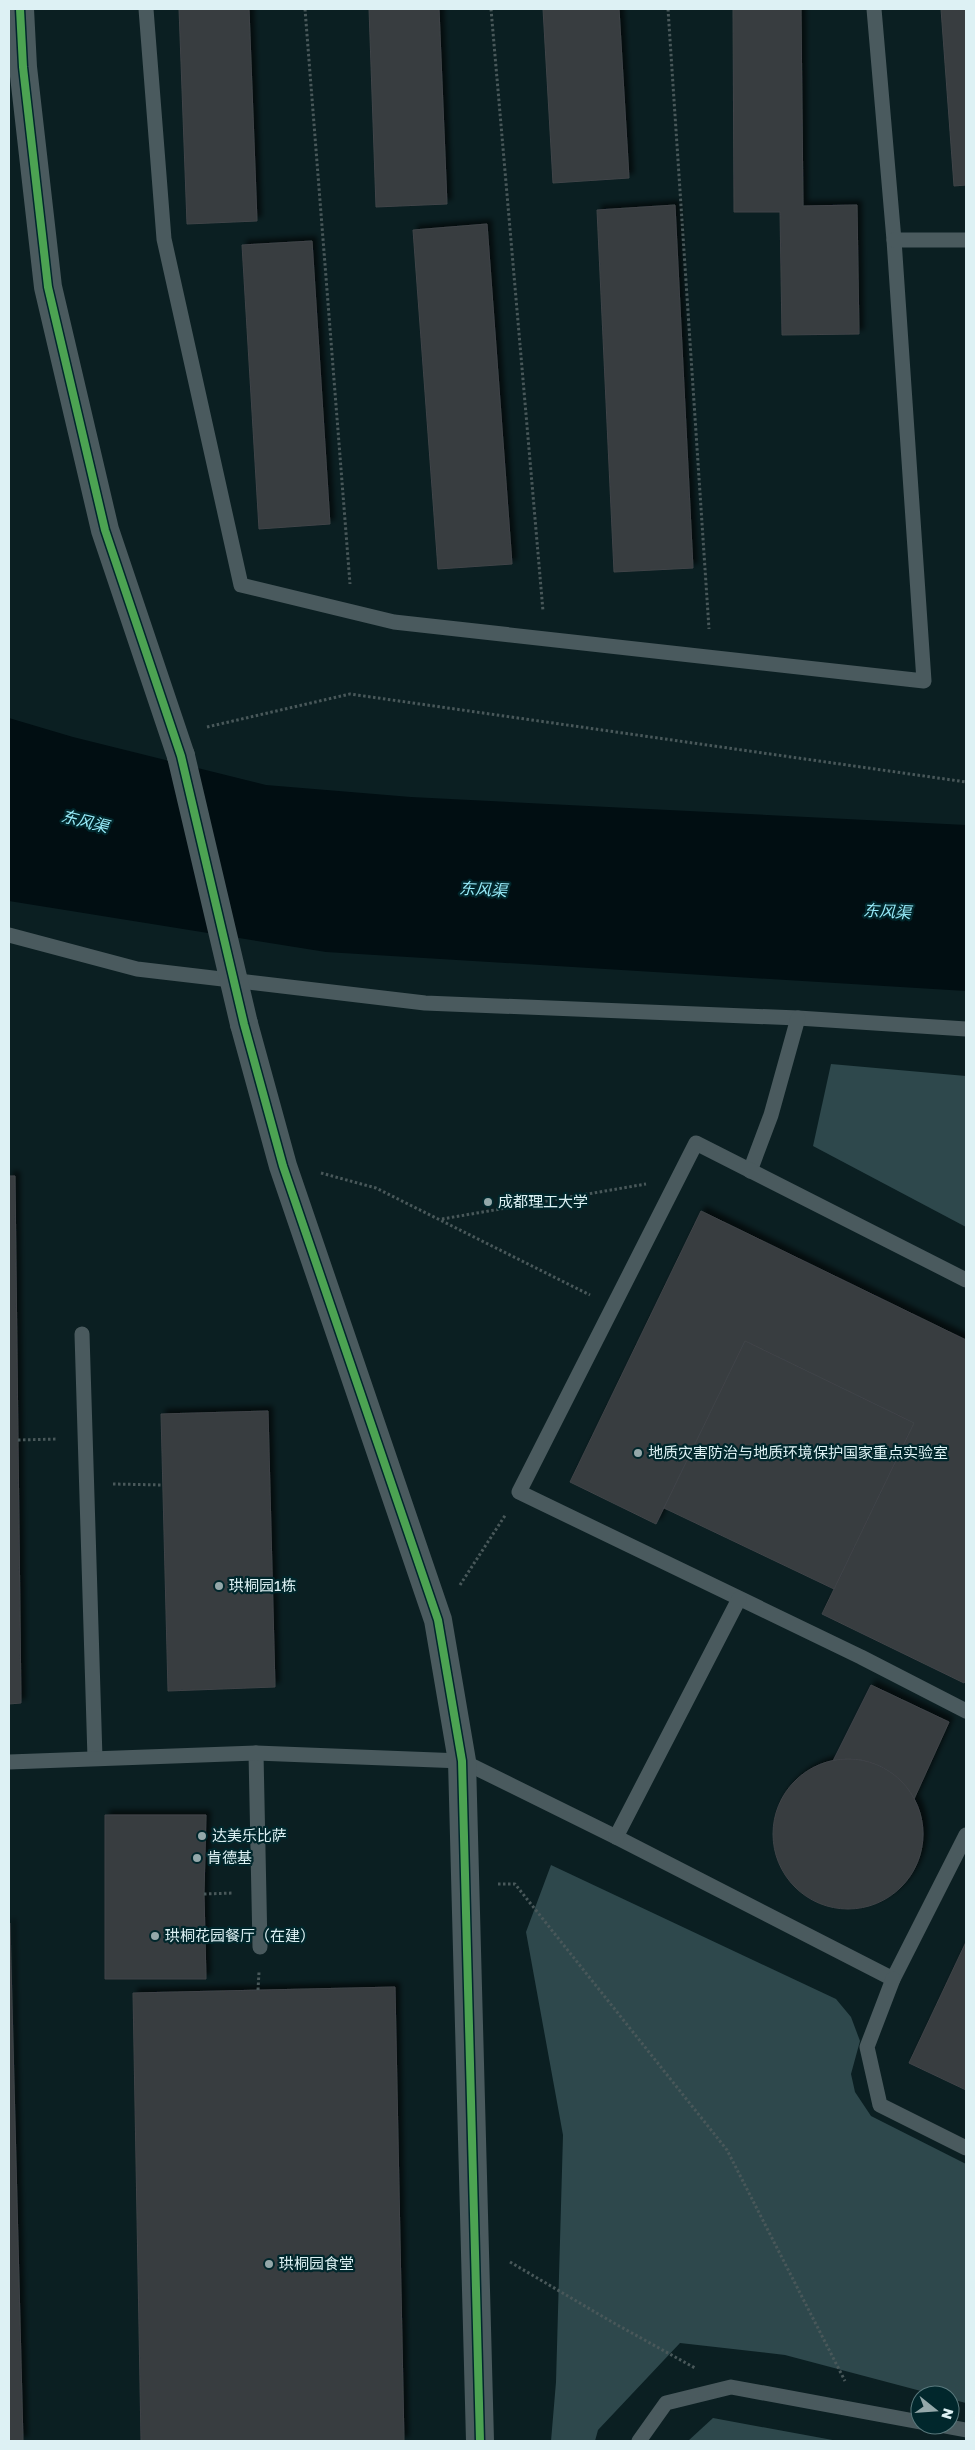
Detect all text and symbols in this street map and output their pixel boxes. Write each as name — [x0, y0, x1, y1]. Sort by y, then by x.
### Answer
water label: 东风渠 — [59, 805, 113, 837]
water label: 东风渠 — [459, 878, 509, 900]
water label: 东风渠 — [863, 900, 913, 922]
place label: 成都理工大学 — [498, 1192, 588, 1210]
marker: 成都理工大学 — [482, 1196, 494, 1208]
place label: 地质灾害防治与地质环境保护国家重点实验室 — [648, 1443, 948, 1461]
marker: 地质灾害防治与地质环境保护国家重点实验室 — [632, 1447, 644, 1459]
place label: 珙桐园1栋 — [229, 1576, 296, 1594]
marker: 珙桐园1栋 — [213, 1580, 225, 1592]
place label: 达美乐比萨 — [212, 1826, 287, 1844]
marker: 达美乐比萨 — [196, 1830, 208, 1842]
place label: 肯德基 — [207, 1848, 252, 1866]
marker: 肯德基 — [191, 1852, 203, 1864]
place label: 珙桐花园餐厅（在建） — [165, 1926, 315, 1944]
marker: 珙桐花园餐厅（在建） — [149, 1930, 161, 1942]
place label: 珙桐园食堂 — [279, 2254, 354, 2272]
marker: 珙桐园食堂 — [263, 2258, 275, 2270]
north arrow — [910, 2385, 960, 2435]
text: N — [938, 2406, 958, 2422]

